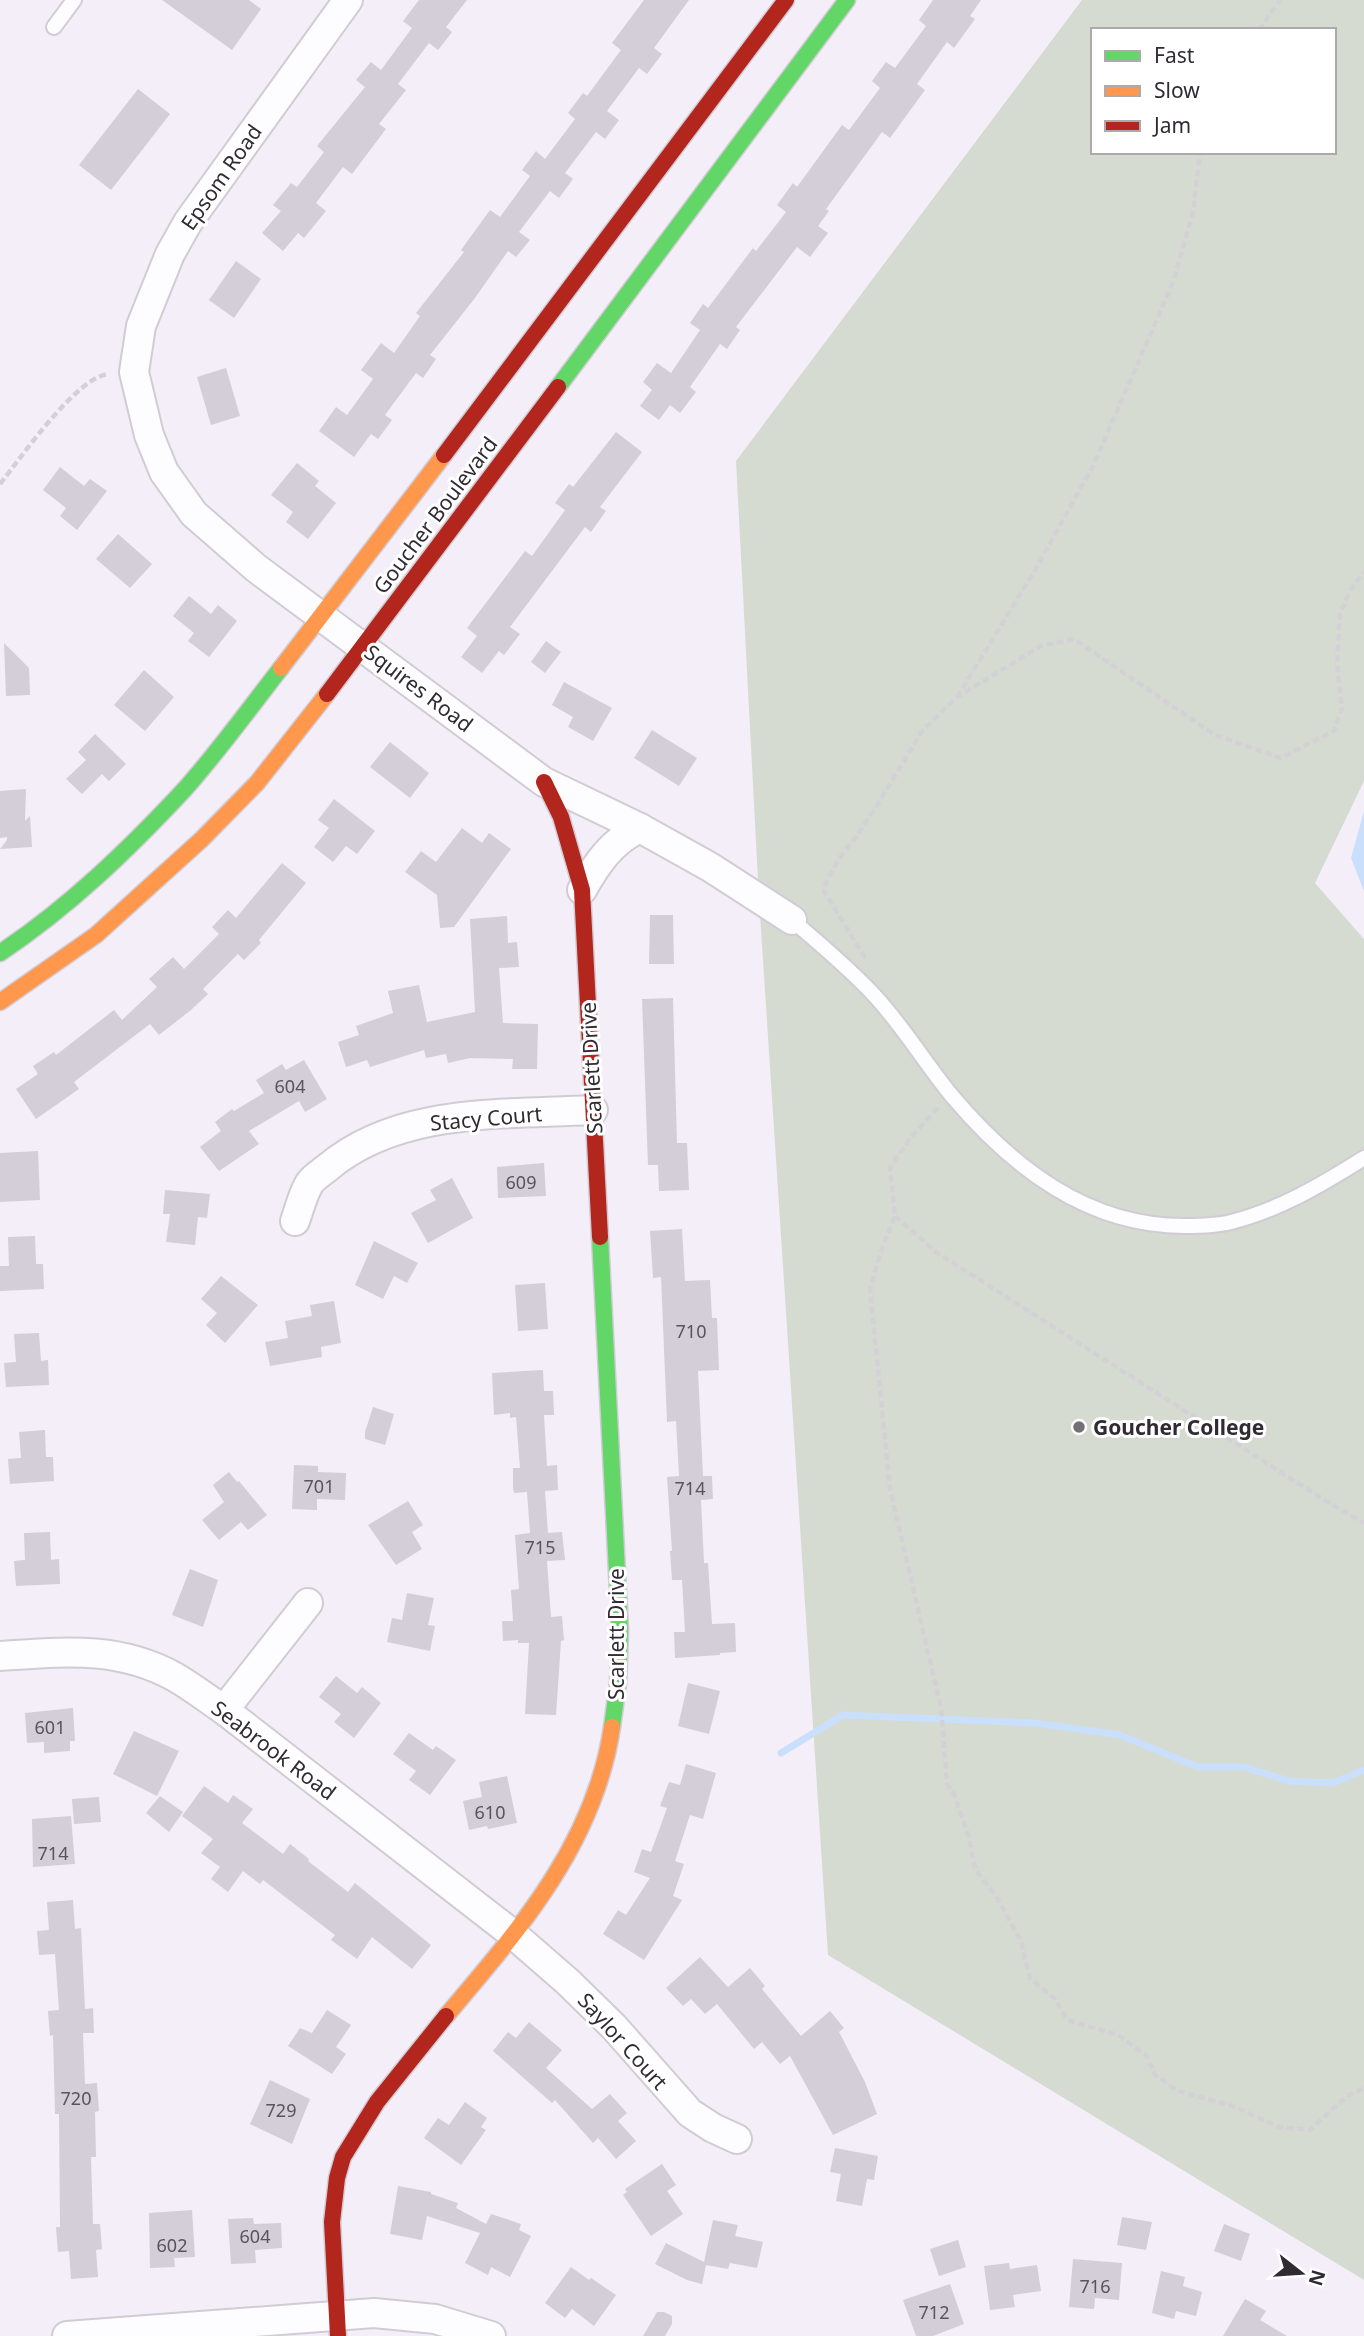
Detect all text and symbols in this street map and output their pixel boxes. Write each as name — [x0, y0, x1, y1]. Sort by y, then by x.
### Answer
legend — [1091, 28, 1336, 154]
text: Fast — [1154, 41, 1195, 69]
text: Slow — [1154, 76, 1200, 104]
text: Jam — [1152, 111, 1191, 139]
street label: Epsom Road — [174, 119, 268, 235]
street label: Goucher Boulevard — [367, 431, 503, 599]
street label: Squires Road — [359, 638, 479, 738]
street label: Scarlett Drive — [574, 1001, 608, 1135]
house number: 604 — [275, 1074, 305, 1098]
street label: Stacy Court — [429, 1099, 544, 1137]
house number: 609 — [506, 1170, 536, 1194]
house number: 710 — [676, 1319, 706, 1343]
place label: Goucher College — [1093, 1413, 1264, 1441]
marker: Goucher College — [1071, 1419, 1087, 1435]
house number: 701 — [304, 1474, 334, 1498]
house number: 714 — [675, 1476, 705, 1500]
house number: 715 — [525, 1535, 555, 1559]
street label: Scarlett Drive — [602, 1568, 630, 1700]
street label: Seabrook Road — [206, 1694, 342, 1806]
house number: 601 — [35, 1715, 65, 1739]
house number: 610 — [475, 1800, 505, 1824]
house number: 714 — [38, 1841, 68, 1865]
street label: Saylor Court — [572, 1986, 674, 2096]
house number: 720 — [61, 2086, 91, 2110]
house number: 729 — [266, 2098, 296, 2122]
house number: 604 — [240, 2224, 270, 2248]
house number: 602 — [157, 2233, 187, 2257]
north arrow — [1266, 2238, 1336, 2308]
text: N — [1303, 2267, 1332, 2289]
house number: 716 — [1080, 2274, 1110, 2298]
house number: 712 — [919, 2300, 949, 2324]

